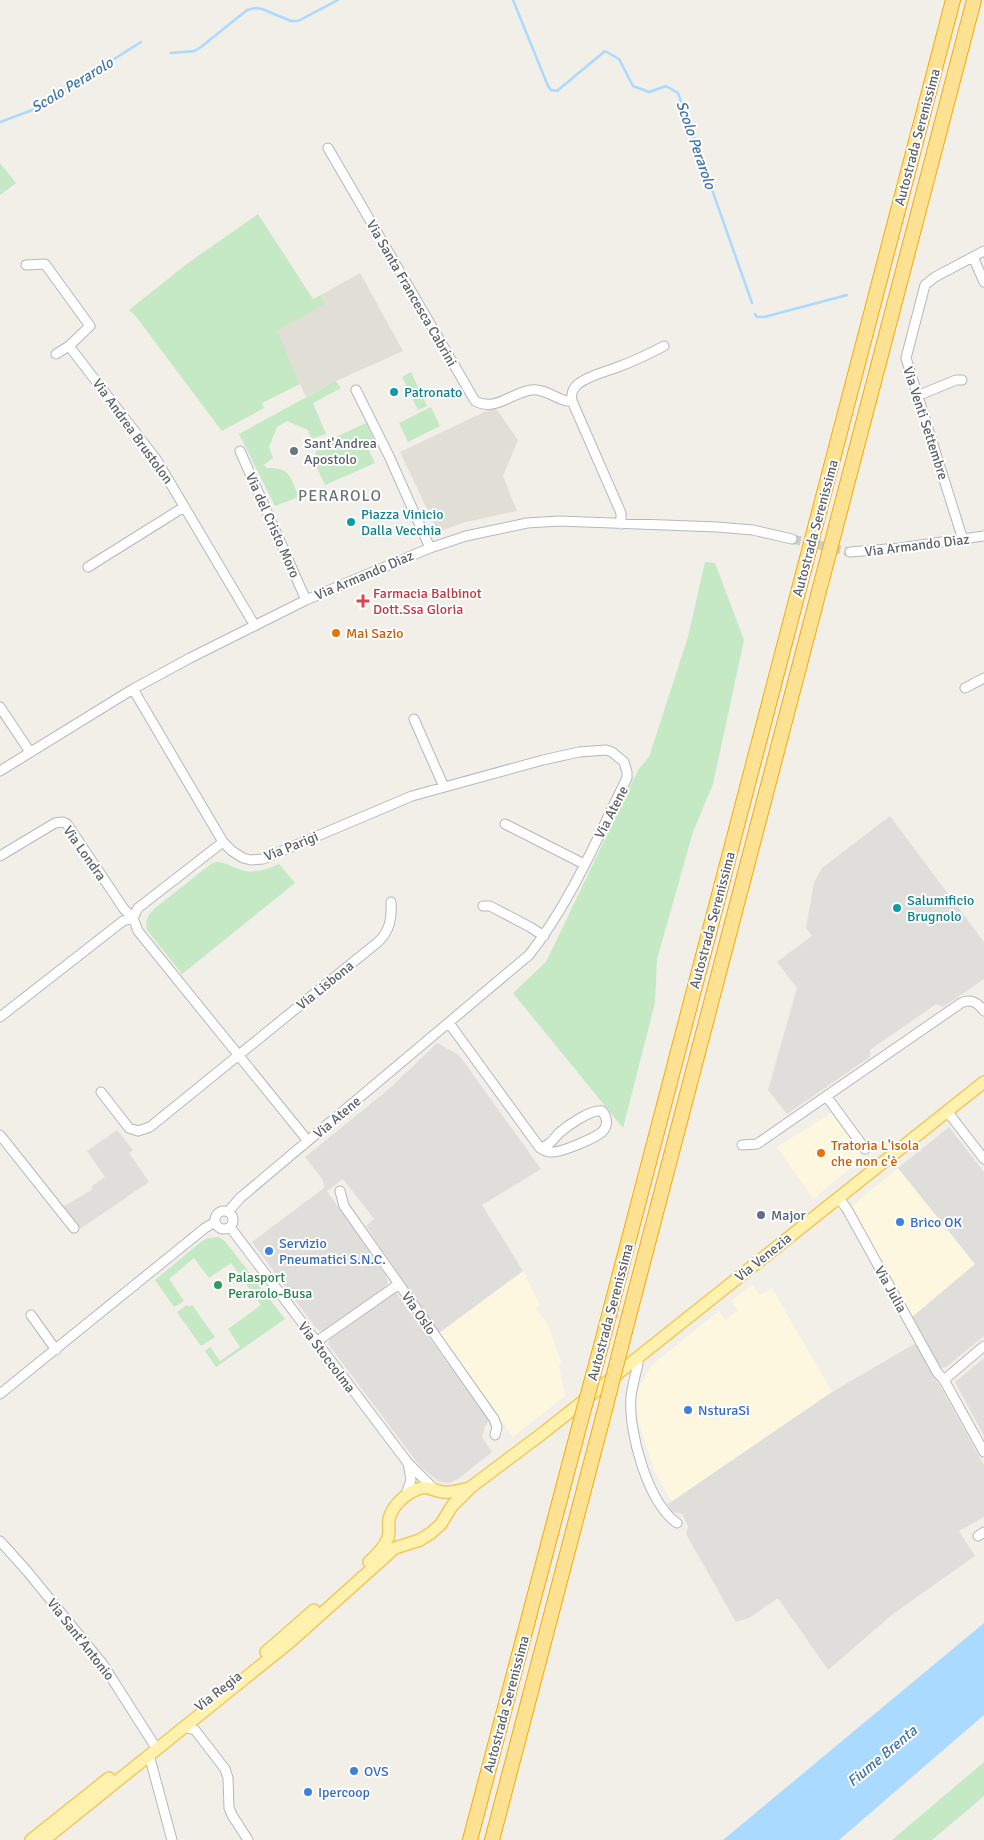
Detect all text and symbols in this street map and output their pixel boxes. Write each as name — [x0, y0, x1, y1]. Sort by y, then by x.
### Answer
water label: Scolo Perarolo — [28, 53, 117, 116]
street label: Autostrada Serenissima — [891, 67, 944, 208]
water label: Scolo Perarolo — [672, 98, 720, 193]
street label: Via Santa Francesca Cabrini — [363, 217, 460, 369]
street label: Via Venti Settembre — [899, 365, 952, 482]
street label: Via Andrea Brustolon — [89, 375, 176, 487]
place label: Patronato — [404, 384, 462, 401]
marker: Patronato — [388, 386, 400, 398]
place label: Sant'Andrea Apostolo — [304, 435, 377, 468]
marker: Sant'Andrea Apostolo — [288, 445, 300, 457]
street label: Autostrada Serenissima — [789, 458, 842, 599]
street label: Via del Cristo Moro — [242, 470, 303, 580]
district label: PERAROLO — [298, 486, 382, 506]
place label: Piazza Vinicio Dalla Vecchia — [361, 506, 444, 539]
marker: Piazza Vinicio Dalla Vecchia — [345, 516, 357, 528]
street label: Via Armando Diaz — [864, 531, 971, 560]
street label: Via Armando Diaz — [312, 547, 416, 604]
place label: Farmacia Balbinot Dott.Ssa Gloria — [373, 585, 482, 618]
marker: Farmacia Balbinot Dott.Ssa Gloria — [357, 595, 369, 607]
place label: Mai Sazio — [346, 625, 404, 642]
marker: Mai Sazio — [330, 627, 342, 639]
street label: Via Atene — [591, 783, 632, 841]
street label: Via Londra — [59, 822, 110, 884]
street label: Via Parigi — [262, 828, 321, 865]
street label: Autostrada Serenissima — [686, 850, 739, 991]
place label: Salumificio Brugnolo — [907, 892, 974, 925]
marker: Salumificio Brugnolo — [891, 902, 903, 914]
street label: Via Lisbona — [293, 957, 357, 1014]
street label: Via Atene — [310, 1093, 365, 1142]
place label: Tratoria L'isola che non c'è — [831, 1137, 919, 1170]
marker: Tratoria L'isola che non c'è — [815, 1147, 827, 1159]
place label: Major — [771, 1207, 807, 1224]
marker: Major — [755, 1209, 767, 1221]
place label: Brico OK — [910, 1214, 963, 1231]
marker: Brico OK — [894, 1216, 906, 1228]
street label: Via Venezia — [731, 1229, 795, 1285]
place label: Servizio Pneumatici S.N.C. — [279, 1235, 386, 1268]
street label: Autostrada Serenissima — [584, 1242, 637, 1383]
marker: Servizio Pneumatici S.N.C. — [263, 1245, 275, 1257]
street label: Via Julia — [871, 1263, 910, 1316]
place label: Palasport Perarolo-Busa — [228, 1269, 312, 1302]
marker: Palasport Perarolo-Busa — [212, 1279, 224, 1291]
street label: Via Oslo — [398, 1289, 439, 1338]
street label: Via Stoccolma — [294, 1318, 359, 1396]
place label: NsturaSi — [698, 1402, 750, 1419]
marker: NsturaSi — [682, 1404, 694, 1416]
street label: Via Sant'Antonio — [43, 1595, 118, 1684]
street label: Autostrada Serenissima — [480, 1634, 533, 1775]
street label: Via Regia — [191, 1668, 245, 1715]
water label: Fiume Brenta — [843, 1721, 921, 1790]
place label: OVS — [364, 1763, 389, 1780]
marker: OVS — [348, 1765, 360, 1777]
place label: Ipercoop — [318, 1784, 370, 1801]
marker: Ipercoop — [302, 1786, 314, 1798]

